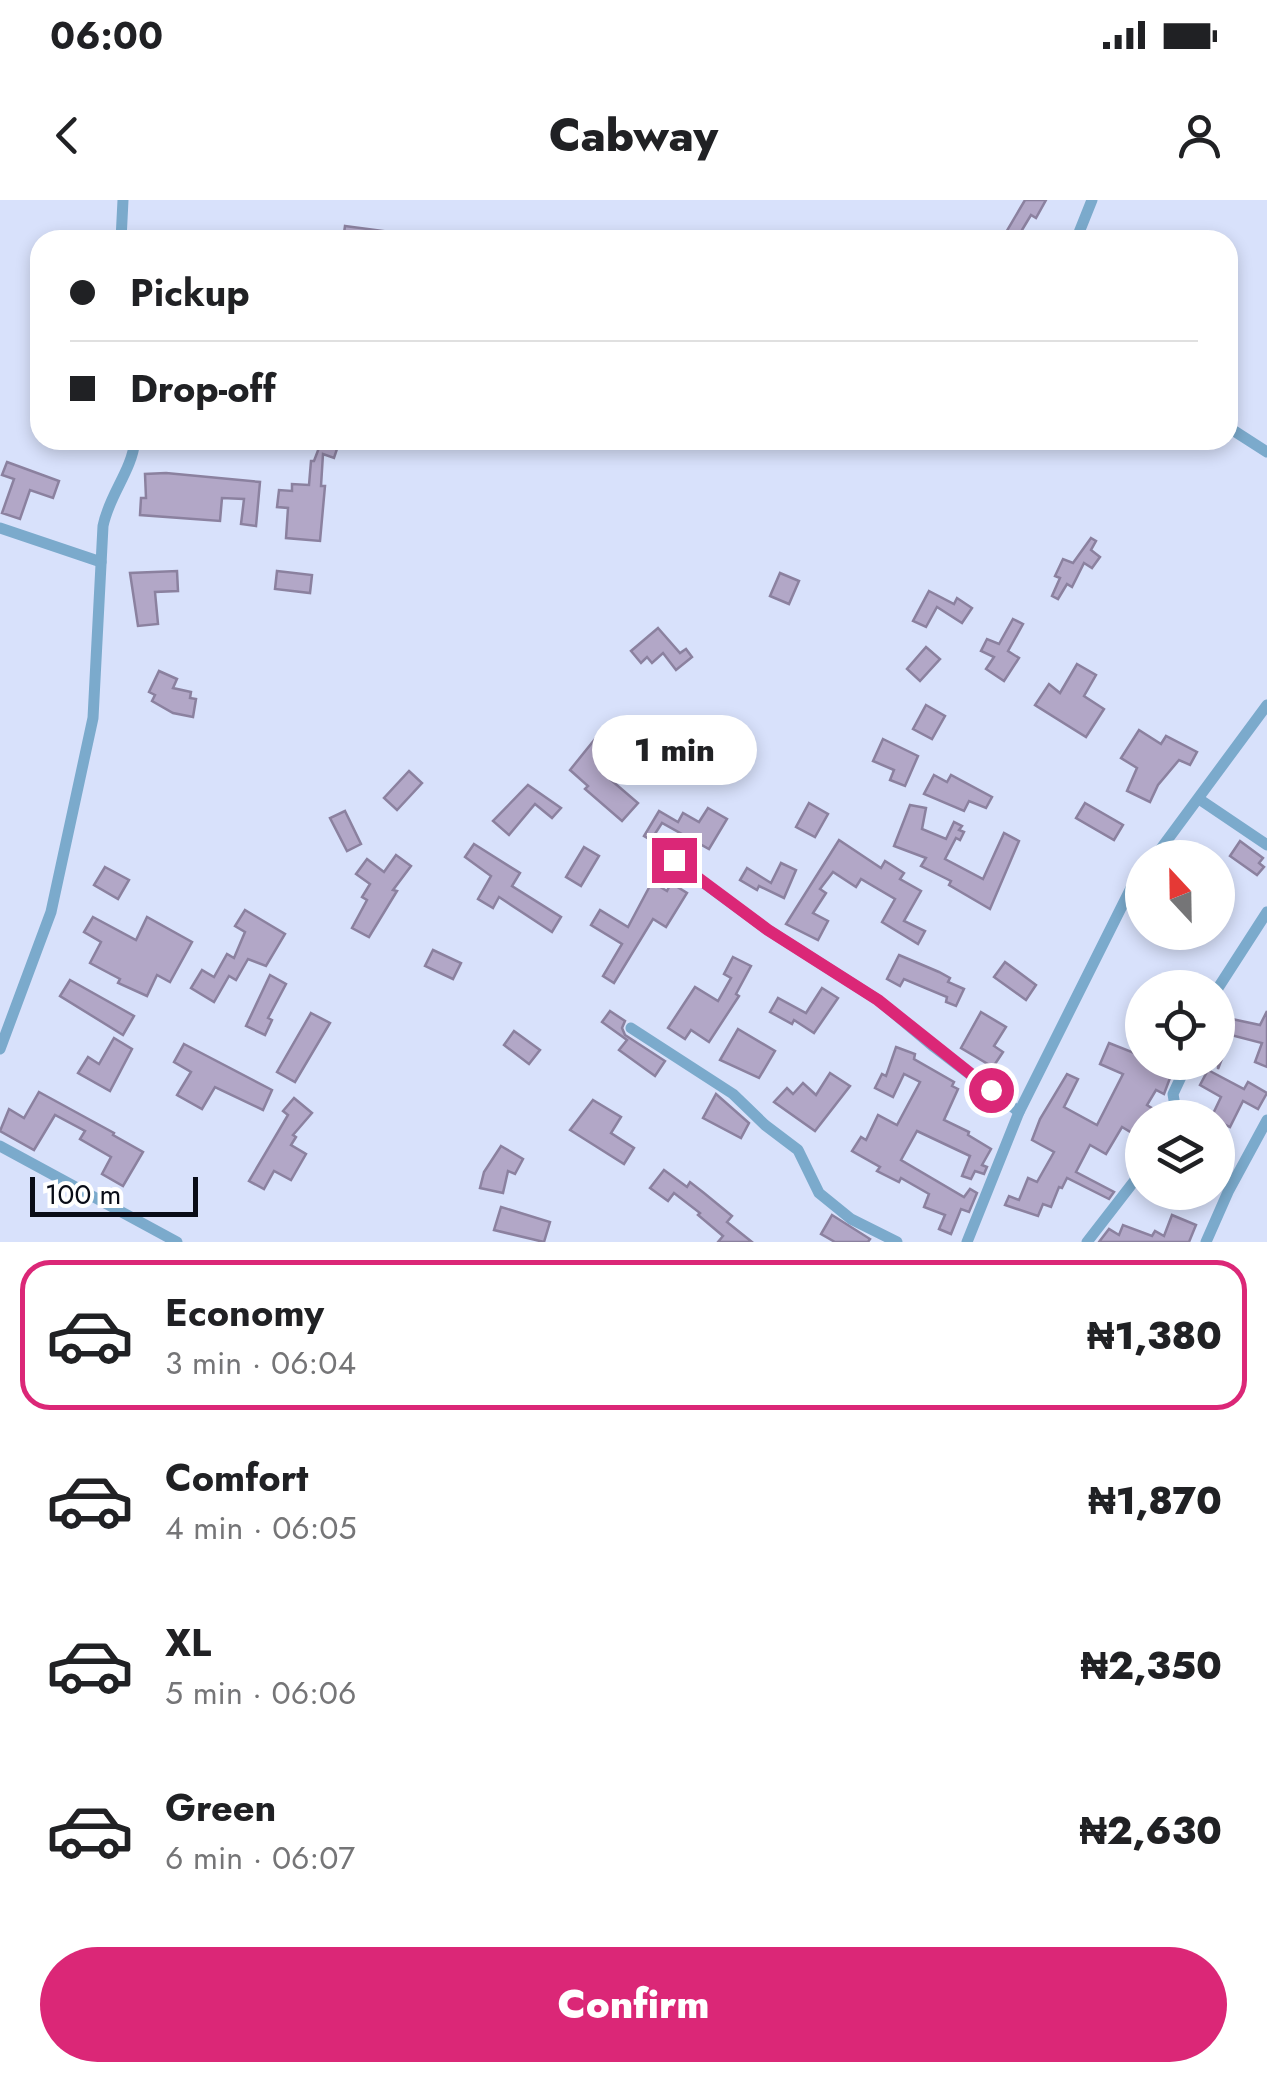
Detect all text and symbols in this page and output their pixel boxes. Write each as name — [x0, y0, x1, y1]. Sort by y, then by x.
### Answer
text: 06:00 — [50, 8, 163, 63]
text: Cabway — [549, 103, 718, 168]
icon: back — [40, 108, 95, 163]
icon: person — [1172, 108, 1227, 163]
text: Pickup — [130, 265, 250, 320]
text: Drop-off — [130, 361, 276, 416]
callout: 1 min — [592, 715, 756, 785]
text: 1 min — [634, 727, 715, 773]
route end — [652, 838, 697, 883]
north arrow — [1125, 840, 1235, 950]
map controls — [1125, 840, 1235, 1210]
button: locate — [1125, 970, 1235, 1080]
route start — [969, 1068, 1014, 1113]
button: layers — [1125, 1100, 1235, 1210]
scale bar — [30, 1172, 198, 1216]
text: 100 m — [45, 1174, 121, 1215]
text: Economy — [165, 1285, 324, 1340]
icon: car — [45, 1290, 135, 1380]
text: ₦1,380 — [1087, 1308, 1222, 1363]
text: 3 min · 06:04 — [165, 1340, 356, 1386]
text: Comfort — [165, 1450, 308, 1505]
icon: car — [45, 1455, 135, 1545]
text: ₦1,870 — [1088, 1473, 1222, 1528]
text: 4 min · 06:05 — [165, 1505, 357, 1551]
text: XL — [165, 1615, 211, 1670]
icon: car — [45, 1620, 135, 1710]
text: ₦2,350 — [1080, 1638, 1222, 1693]
text: 5 min · 06:06 — [165, 1670, 356, 1716]
text: Green — [165, 1780, 276, 1835]
icon: car — [45, 1785, 135, 1875]
text: ₦2,630 — [1079, 1803, 1222, 1858]
text: 6 min · 06:07 — [165, 1835, 355, 1881]
button: Confirm — [40, 1947, 1227, 2062]

